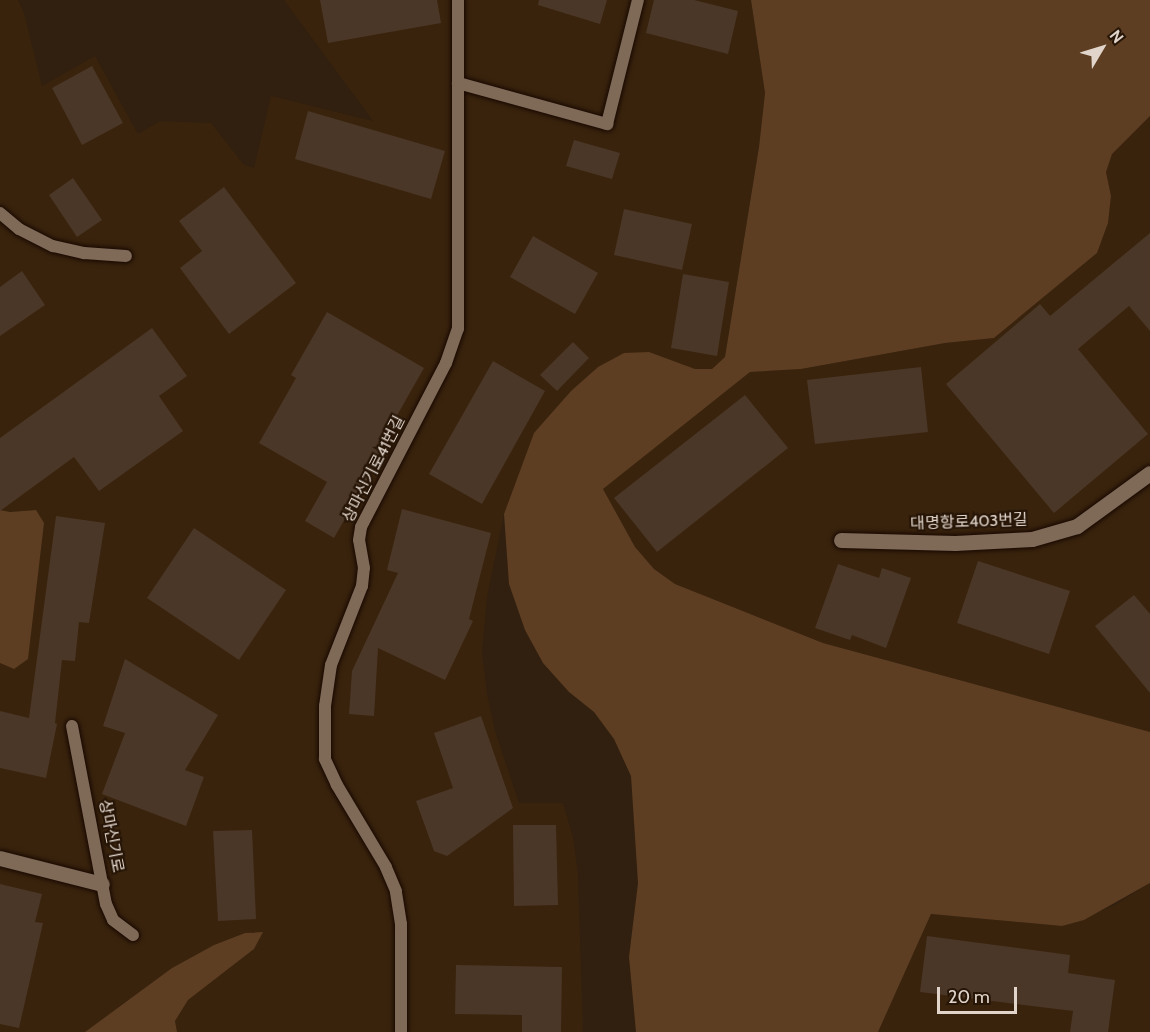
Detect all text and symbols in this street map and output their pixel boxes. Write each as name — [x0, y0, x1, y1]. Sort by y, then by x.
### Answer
north arrow — [1072, 18, 1132, 78]
text: N — [1106, 26, 1128, 47]
street label: 상마신기로41번길 — [339, 412, 409, 526]
street label: 대명항로403번길 — [910, 510, 1028, 534]
street label: 상마신기로 — [95, 798, 127, 874]
scale bar — [940, 975, 1020, 1013]
text: 20 m — [948, 986, 990, 1008]

